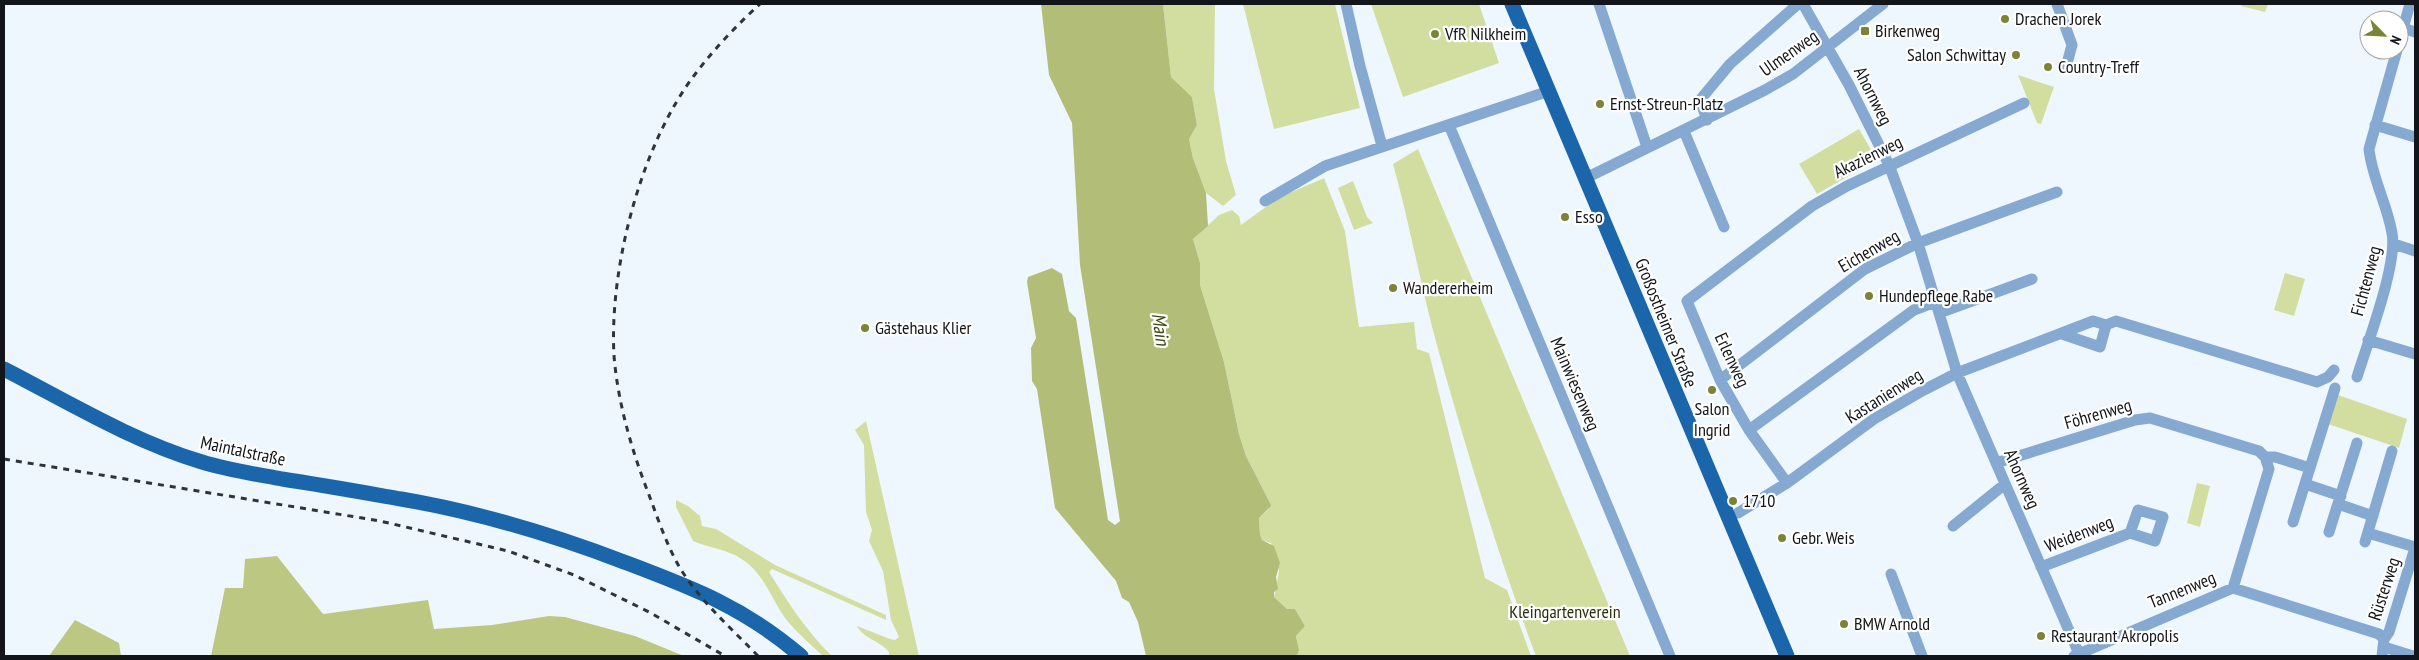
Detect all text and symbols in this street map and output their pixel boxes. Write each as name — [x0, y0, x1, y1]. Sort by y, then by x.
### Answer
place label: Drachen Jorek — [2015, 7, 2102, 30]
north arrow — [2359, 10, 2409, 60]
marker: Drachen Jorek — [1999, 13, 2011, 25]
place label: Birkenweg — [1875, 19, 1940, 42]
place label: VfR Nilkheim — [1444, 22, 1526, 45]
street label: Ulmenweg — [1755, 24, 1822, 81]
marker: Birkenweg — [1859, 25, 1871, 37]
marker: VfR Nilkheim — [1429, 28, 1441, 40]
text: N — [2386, 33, 2406, 47]
place label: Salon Schwittay — [1907, 43, 2006, 66]
marker: Salon Schwittay — [2010, 49, 2022, 61]
place label: Country-Treff — [2058, 55, 2140, 78]
marker: Country-Treff — [2042, 61, 2054, 73]
street label: Ahornweg — [1849, 63, 1898, 129]
place label: Ernst-Streun-Platz — [1610, 92, 1723, 115]
marker: Ernst-Streun-Platz — [1594, 98, 1606, 110]
street label: Akazienweg — [1830, 130, 1906, 183]
place label: Esso — [1575, 205, 1603, 228]
marker: Esso — [1559, 211, 1571, 223]
street label: Eichenweg — [1834, 224, 1903, 277]
street label: Fichtenweg — [2345, 243, 2386, 318]
street label: Großostheimer Straße — [1630, 255, 1703, 391]
place label: Wandererheim — [1403, 276, 1493, 299]
marker: Wandererheim — [1387, 282, 1399, 294]
place label: Hundepflege Rabe — [1879, 284, 1993, 307]
marker: Hundepflege Rabe — [1863, 290, 1875, 302]
water label: Main — [1147, 311, 1175, 348]
place label: Gästehaus Klier — [875, 316, 972, 339]
marker: Gästehaus Klier — [859, 322, 871, 334]
street label: Erlenweg — [1710, 329, 1755, 391]
street label: Mainwiesenweg — [1545, 334, 1605, 434]
street label: Kastanienweg — [1841, 363, 1927, 428]
marker: Salon Ingrid — [1706, 384, 1718, 396]
street label: Föhrenweg — [2062, 393, 2134, 434]
place label: Salon Ingrid — [1694, 397, 1730, 441]
street label: Maintalstraße — [199, 430, 288, 471]
street label: Ahornweg — [1999, 446, 2046, 512]
place label: 1710 — [1743, 489, 1775, 512]
marker: 1710 — [1727, 495, 1739, 507]
street label: Weidenweg — [2041, 510, 2116, 557]
place label: Gebr. Weis — [1792, 526, 1855, 549]
marker: Gebr. Weis — [1776, 532, 1788, 544]
street label: Rüsterweg — [2363, 554, 2405, 623]
street label: Tannenweg — [2145, 566, 2219, 613]
park label: Kleingartenverein — [1509, 600, 1621, 623]
place label: BMW Arnold — [1854, 612, 1930, 635]
marker: BMW Arnold — [1838, 618, 1850, 630]
place label: Restaurant Akropolis — [2051, 624, 2179, 647]
marker: Restaurant Akropolis — [2035, 630, 2047, 642]

